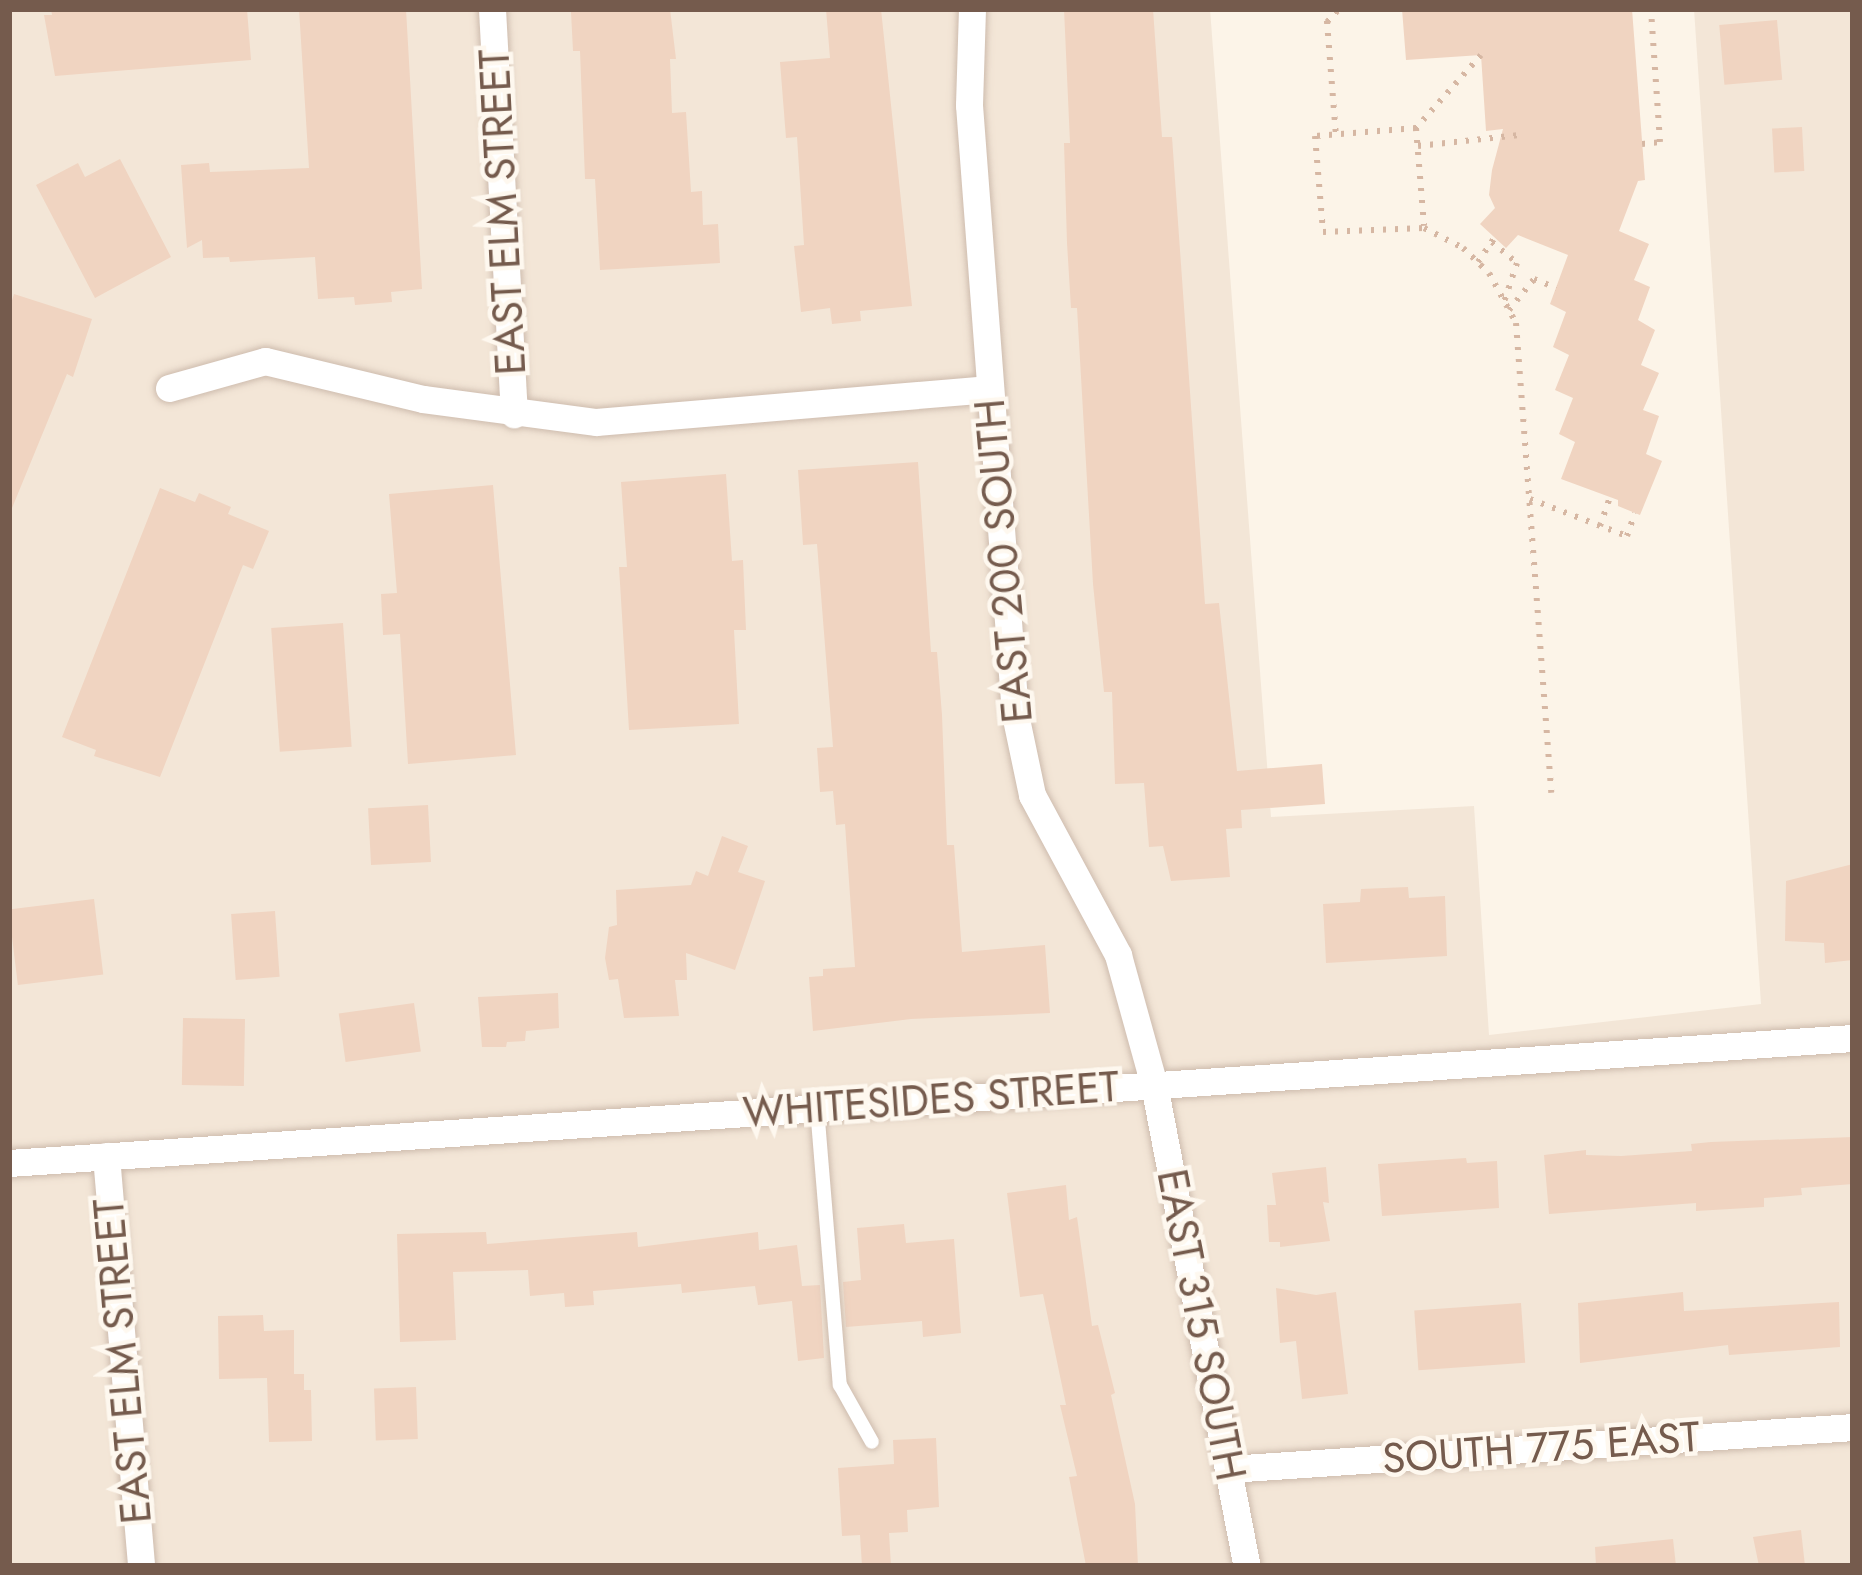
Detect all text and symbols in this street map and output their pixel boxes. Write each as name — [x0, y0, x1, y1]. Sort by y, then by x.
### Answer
street label: EAST ELM STREET — [469, 48, 537, 376]
street label: EAST 200 SOUTH — [965, 397, 1043, 725]
street label: WHITESIDES STREET — [741, 1062, 1121, 1138]
street label: EAST 315 SOUTH — [1146, 1165, 1256, 1485]
street label: EAST ELM STREET — [84, 1196, 162, 1526]
street label: SOUTH 775 EAST — [1380, 1412, 1702, 1484]

